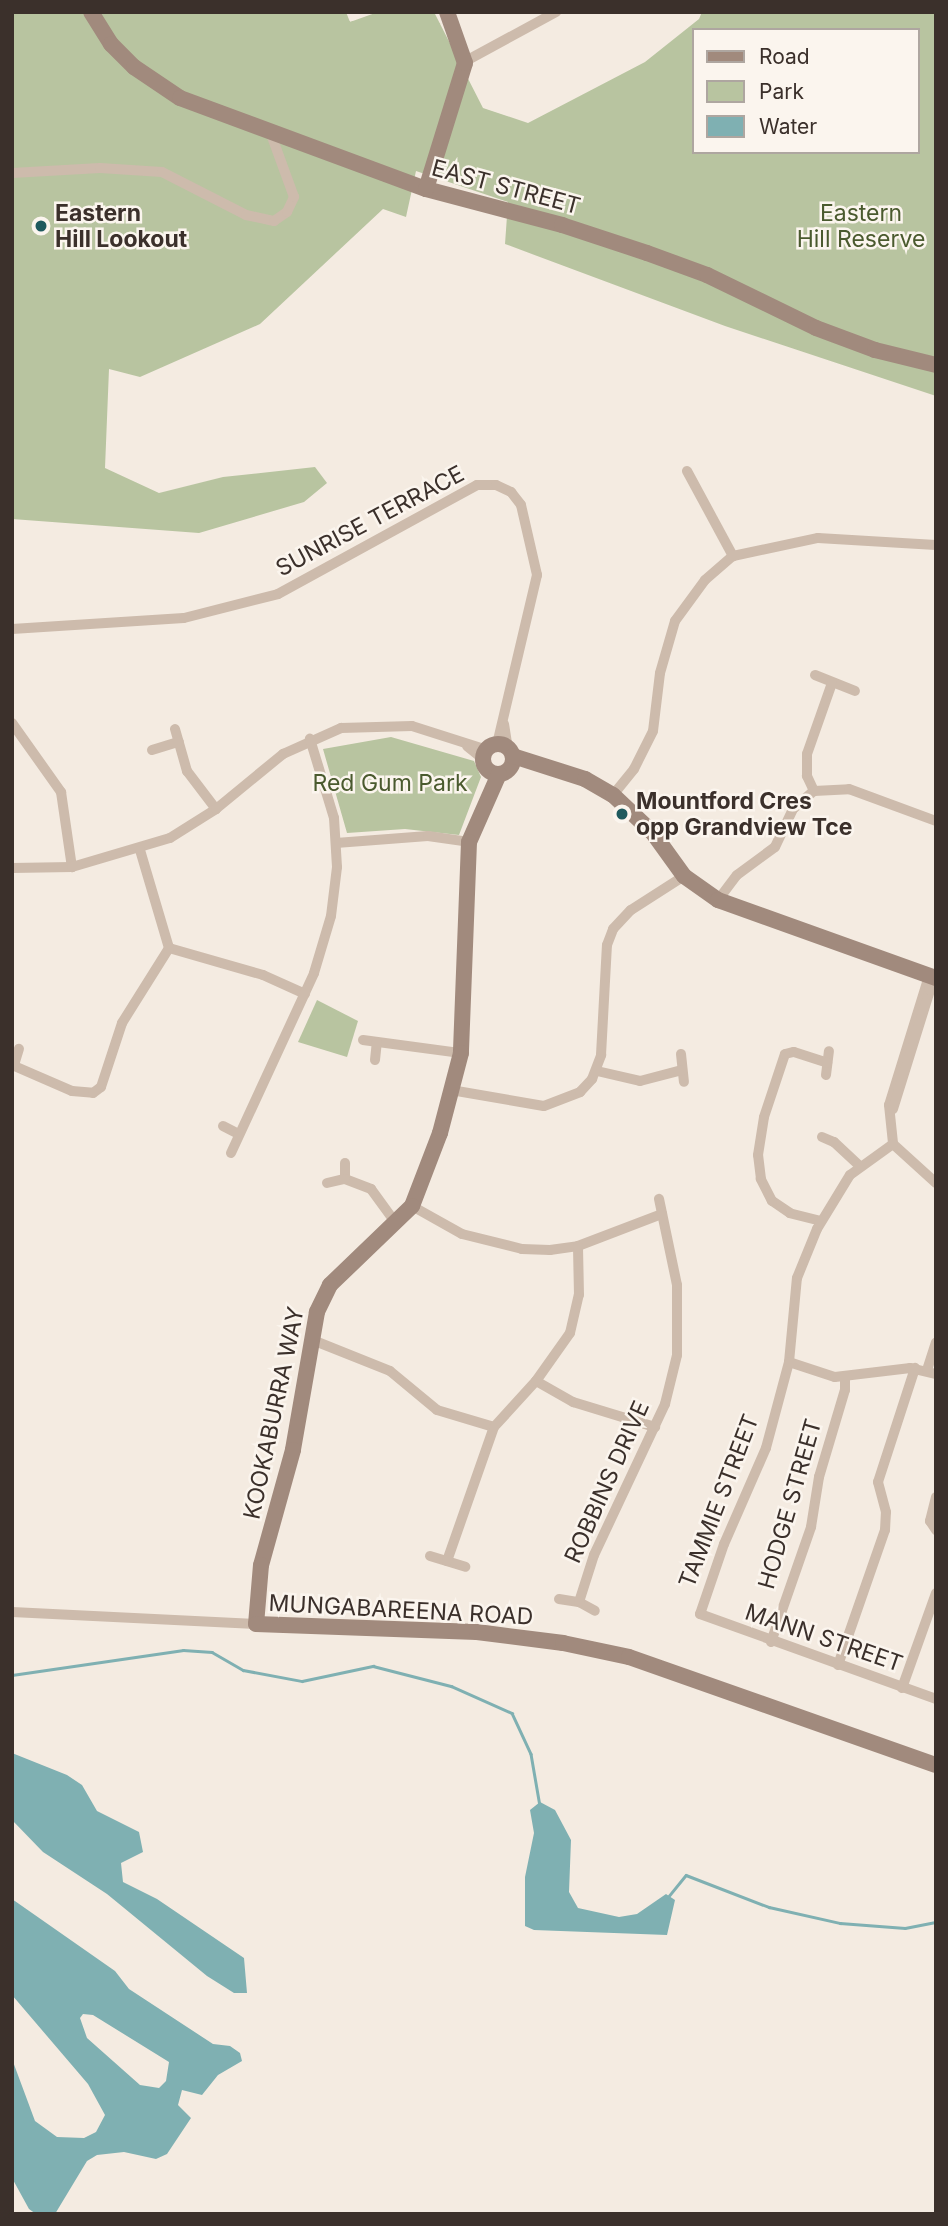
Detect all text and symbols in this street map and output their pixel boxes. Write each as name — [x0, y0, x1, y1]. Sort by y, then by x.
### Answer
legend — [692, 28, 920, 154]
text: Road — [759, 44, 810, 69]
text: Park — [759, 79, 804, 104]
text: Water — [759, 114, 817, 139]
street label: EAST STREET — [429, 154, 583, 220]
place label: Eastern Hill Lookout — [55, 199, 187, 253]
park label: Eastern Hill Reserve — [797, 199, 925, 253]
marker: Eastern Hill Lookout — [33, 218, 49, 234]
street label: SUNRISE TERRACE — [271, 460, 469, 582]
park label: Red Gum Park — [312, 769, 468, 797]
place label: Mountford Cres opp Grandview Tce — [636, 787, 852, 841]
marker: Mountford Cres opp Grandview Tce — [614, 806, 630, 822]
street label: KOOKABURRA WAY — [238, 1304, 310, 1522]
street label: ROBBINS DRIVE — [559, 1397, 655, 1567]
street label: TAMMIE STREET — [673, 1410, 765, 1592]
street label: HODGE STREET — [753, 1416, 827, 1592]
street label: MUNGABAREENA ROAD — [268, 1589, 534, 1631]
street label: MANN STREET — [742, 1598, 906, 1678]

